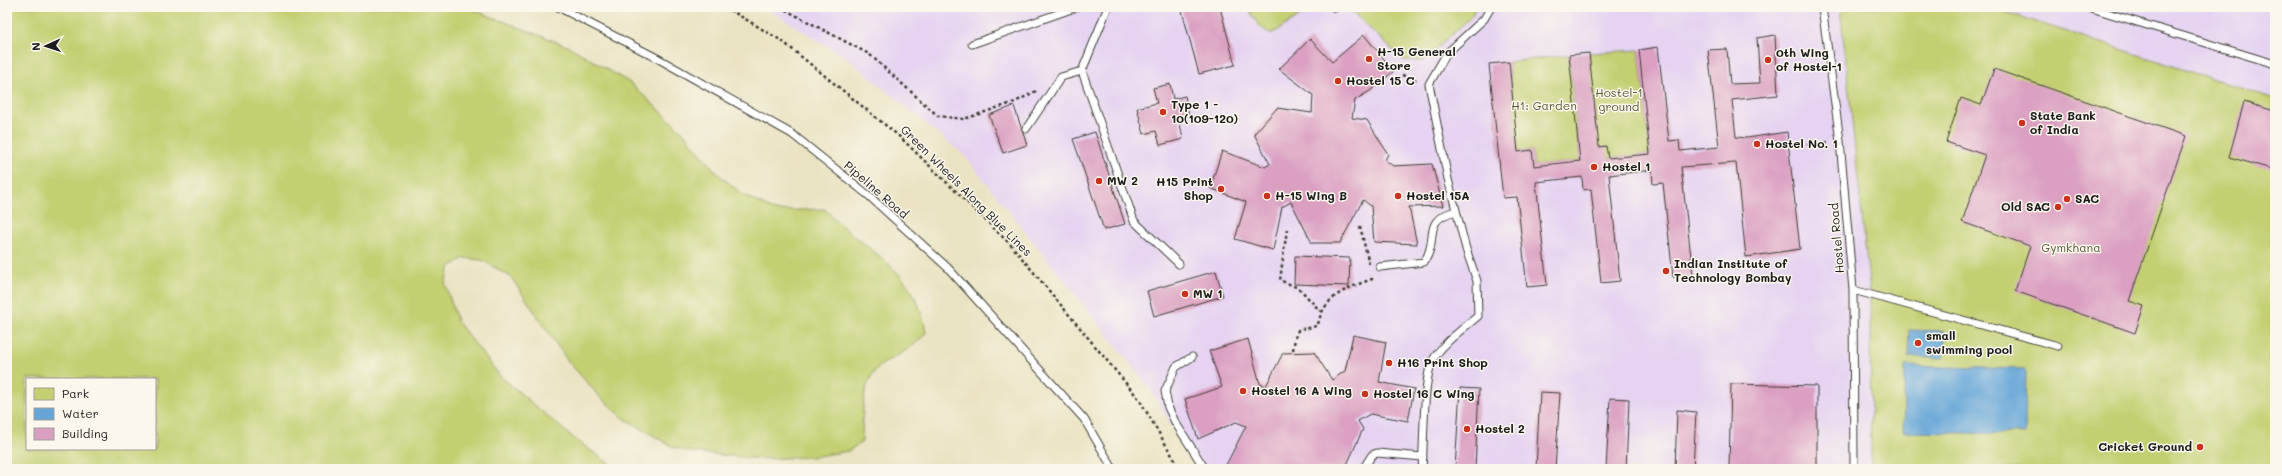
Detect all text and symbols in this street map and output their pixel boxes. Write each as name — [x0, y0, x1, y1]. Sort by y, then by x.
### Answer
north arrow — [26, 26, 66, 66]
text: N — [28, 42, 43, 51]
place label: H-15 General Store — [1377, 43, 1456, 73]
place label: 0th Wing of Hostel-1 — [1776, 44, 1842, 74]
marker: H-15 General Store — [1364, 54, 1374, 64]
marker: 0th Wing of Hostel-1 — [1763, 55, 1773, 65]
place label: Hostel 15 C — [1346, 72, 1415, 88]
marker: Hostel 15 C — [1333, 76, 1343, 86]
park label: Hostel-1 ground — [1595, 84, 1643, 114]
place label: Type 1 - 10(109-120) — [1171, 96, 1238, 126]
park label: H1: Garden — [1511, 97, 1577, 113]
marker: Type 1 - 10(109-120) — [1158, 107, 1168, 117]
place label: State Bank of India — [2030, 107, 2096, 137]
marker: State Bank of India — [2017, 118, 2027, 128]
street label: Green Wheels Along Blue Lines — [898, 121, 1036, 259]
place label: Hostel No. 1 — [1765, 135, 1838, 151]
marker: Hostel No. 1 — [1752, 139, 1762, 149]
street label: Pipeline Road — [841, 157, 913, 222]
place label: Hostel 1 — [1602, 158, 1650, 174]
marker: Hostel 1 — [1589, 162, 1599, 172]
place label: MW 2 — [1107, 172, 1138, 188]
place label: H15 Print Shop — [1156, 173, 1213, 203]
marker: MW 2 — [1094, 176, 1104, 186]
marker: H15 Print Shop — [1216, 184, 1226, 194]
place label: H-15 Wing B — [1275, 187, 1347, 203]
place label: Hostel 15A — [1406, 187, 1470, 203]
place label: SAC — [2075, 190, 2099, 206]
marker: H-15 Wing B — [1262, 191, 1272, 201]
marker: Hostel 15A — [1393, 191, 1403, 201]
marker: SAC — [2062, 194, 2072, 204]
place label: Old SAC — [2001, 198, 2050, 214]
street label: Hostel Road — [1825, 202, 1847, 274]
marker: Old SAC — [2053, 202, 2063, 212]
park label: Gymkhana — [2041, 239, 2101, 255]
place label: Indian Institute of Technology Bombay — [1674, 255, 1792, 285]
marker: Indian Institute of Technology Bombay — [1661, 266, 1671, 276]
place label: MW 1 — [1193, 285, 1223, 301]
marker: MW 1 — [1180, 289, 1190, 299]
place label: small swimming pool — [1926, 327, 2012, 357]
marker: small swimming pool — [1913, 338, 1923, 348]
place label: H16 Print Shop — [1397, 354, 1488, 370]
marker: H16 Print Shop — [1384, 358, 1394, 368]
legend — [26, 378, 156, 450]
place label: Hostel 16 A Wing — [1251, 382, 1352, 398]
text: Park — [62, 385, 89, 401]
place label: Hostel 16 C Wing — [1373, 385, 1474, 401]
marker: Hostel 16 A Wing — [1238, 386, 1248, 396]
marker: Hostel 16 C Wing — [1360, 389, 1370, 399]
text: Water — [62, 405, 99, 421]
place label: Hostel 2 — [1475, 420, 1525, 436]
marker: Hostel 2 — [1462, 424, 1472, 434]
text: Building — [62, 425, 108, 441]
place label: Cricket Ground — [2098, 438, 2192, 454]
marker: Cricket Ground — [2195, 442, 2205, 452]

